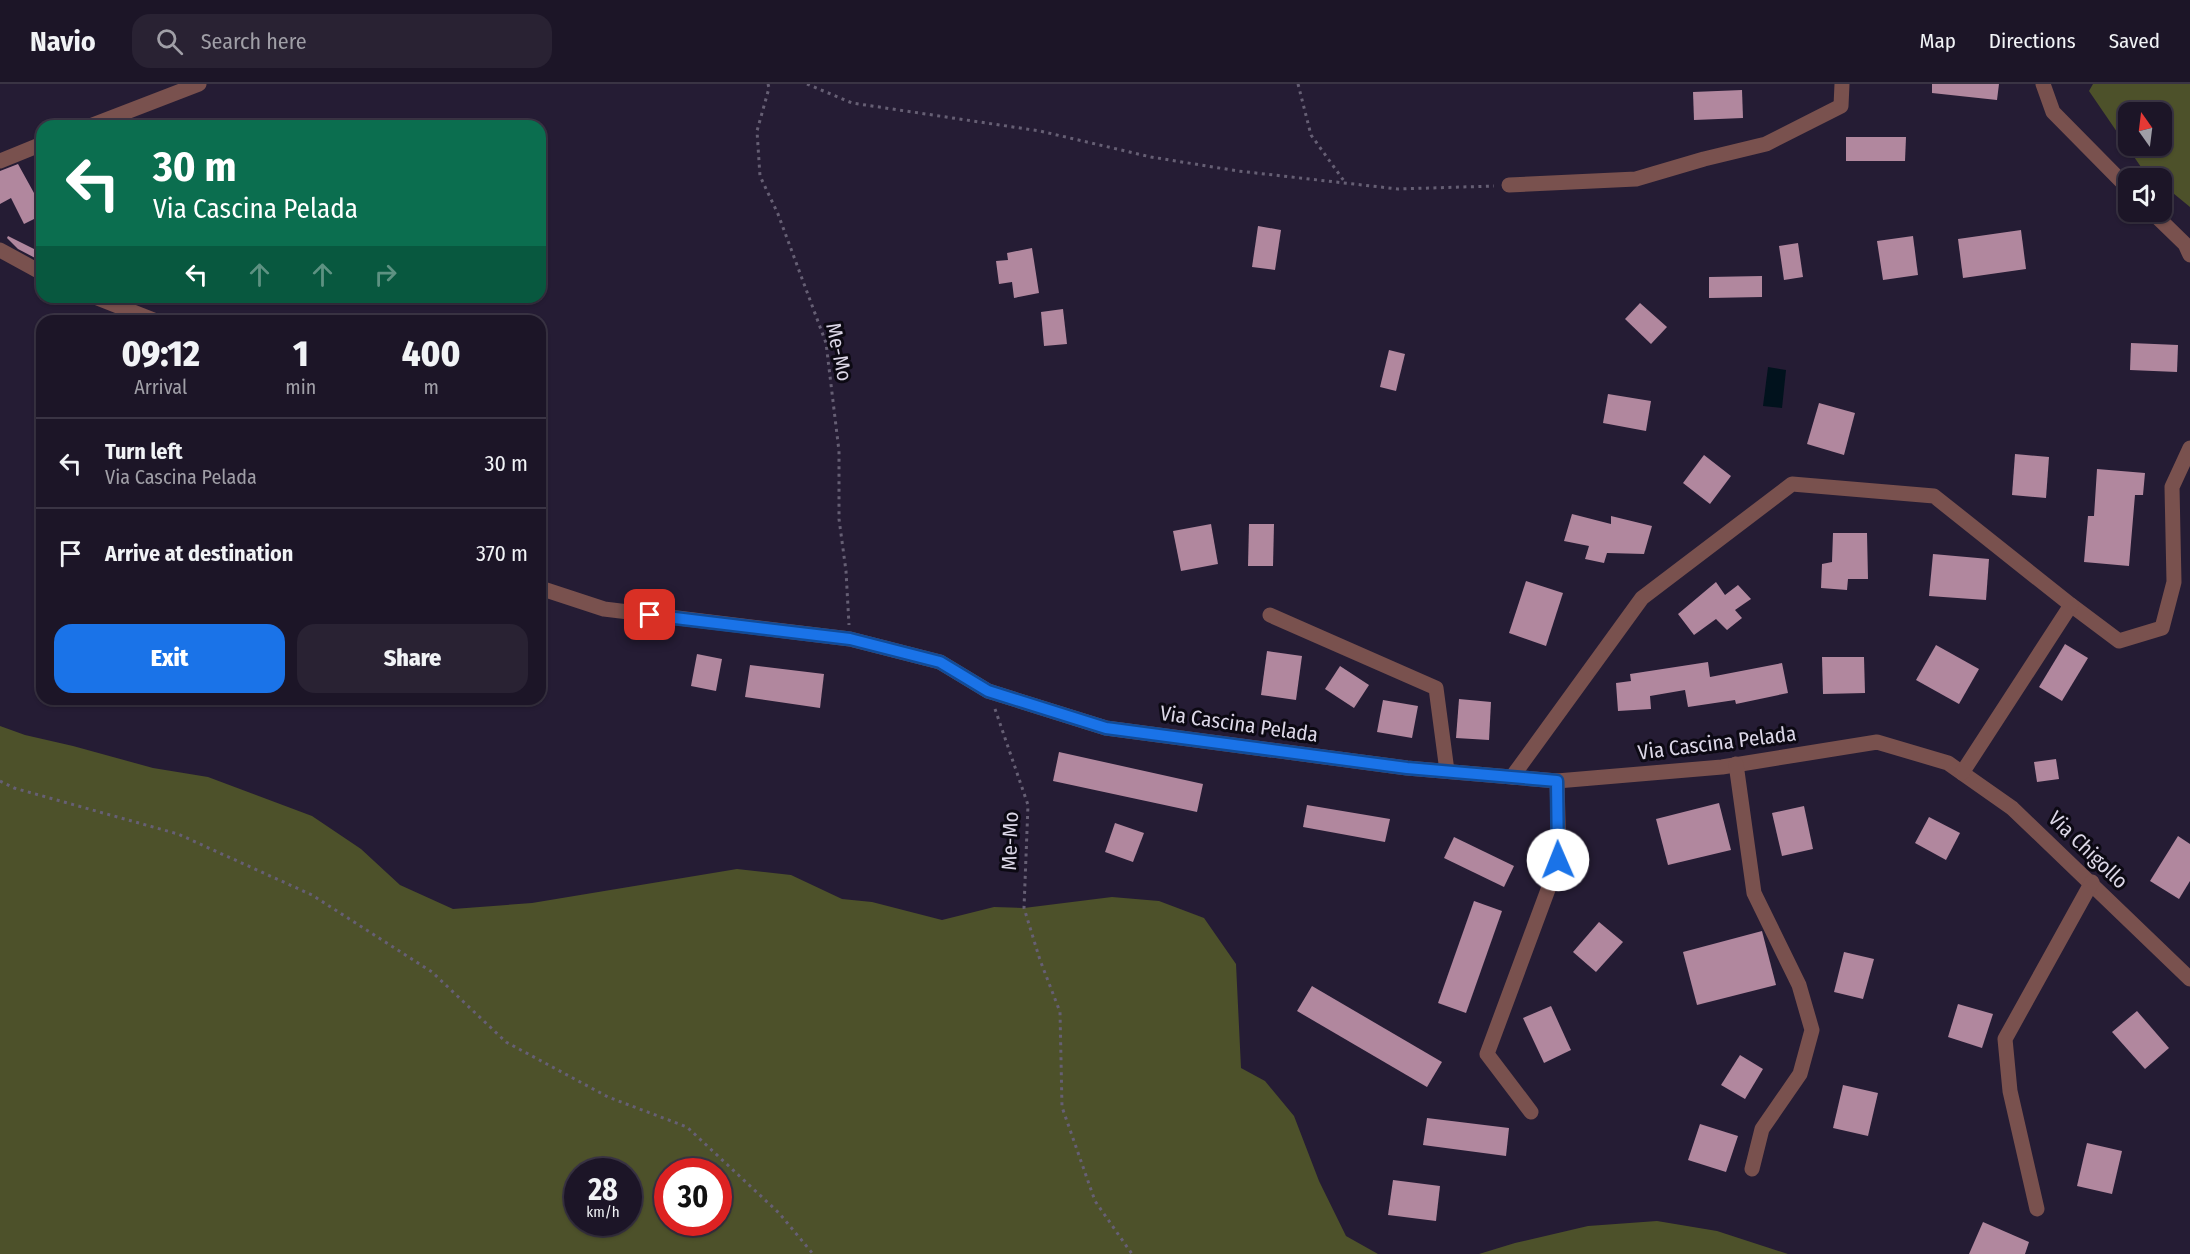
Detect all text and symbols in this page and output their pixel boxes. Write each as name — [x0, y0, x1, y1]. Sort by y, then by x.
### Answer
search box — [132, 14, 552, 68]
text: Navio — [30, 25, 96, 58]
icon: search — [153, 25, 186, 58]
text: Search here — [201, 28, 307, 55]
text: Map — [1919, 28, 1956, 54]
text: Directions — [1989, 28, 2076, 54]
text: Saved — [2109, 28, 2160, 54]
north arrow — [2118, 102, 2172, 156]
map controls — [2118, 102, 2172, 222]
text: 30 m — [153, 142, 237, 192]
icon: left — [54, 144, 132, 222]
button: sound — [2118, 168, 2172, 222]
text: Via Cascina Pelada — [153, 193, 358, 225]
icon: left — [180, 258, 213, 291]
icon: ahead — [243, 258, 276, 291]
icon: ahead — [306, 258, 339, 291]
icon: right — [369, 258, 402, 291]
street label: Me-Mo — [820, 320, 858, 384]
text: 09:12 — [121, 332, 200, 376]
text: 1 — [293, 332, 309, 376]
text: 400 — [402, 332, 461, 376]
text: Arrival — [134, 375, 187, 399]
text: min — [285, 375, 316, 399]
text: m — [423, 375, 439, 399]
text: Turn left — [105, 438, 183, 465]
icon: left — [54, 447, 87, 480]
text: 30 m — [485, 450, 528, 477]
text: Via Cascina Pelada — [105, 465, 257, 489]
icon: arrive — [54, 537, 87, 570]
text: Arrive at destination — [105, 540, 293, 567]
text: 370 m — [476, 540, 528, 567]
pin — [624, 589, 675, 640]
icon: arrive — [633, 598, 666, 631]
button: Exit — [54, 624, 285, 693]
button: Share — [297, 624, 528, 693]
street label: Via Cascina Pelada — [1158, 700, 1320, 748]
street label: Via Cascina Pelada — [1636, 720, 1798, 766]
street label: Via Chigollo — [2043, 806, 2133, 894]
street label: Me-Mo — [996, 811, 1024, 871]
position arrow — [1526, 828, 1590, 892]
speed limit sign: 30 — [654, 1158, 732, 1236]
text: 28 — [588, 1172, 618, 1208]
text: km/h — [586, 1203, 620, 1221]

